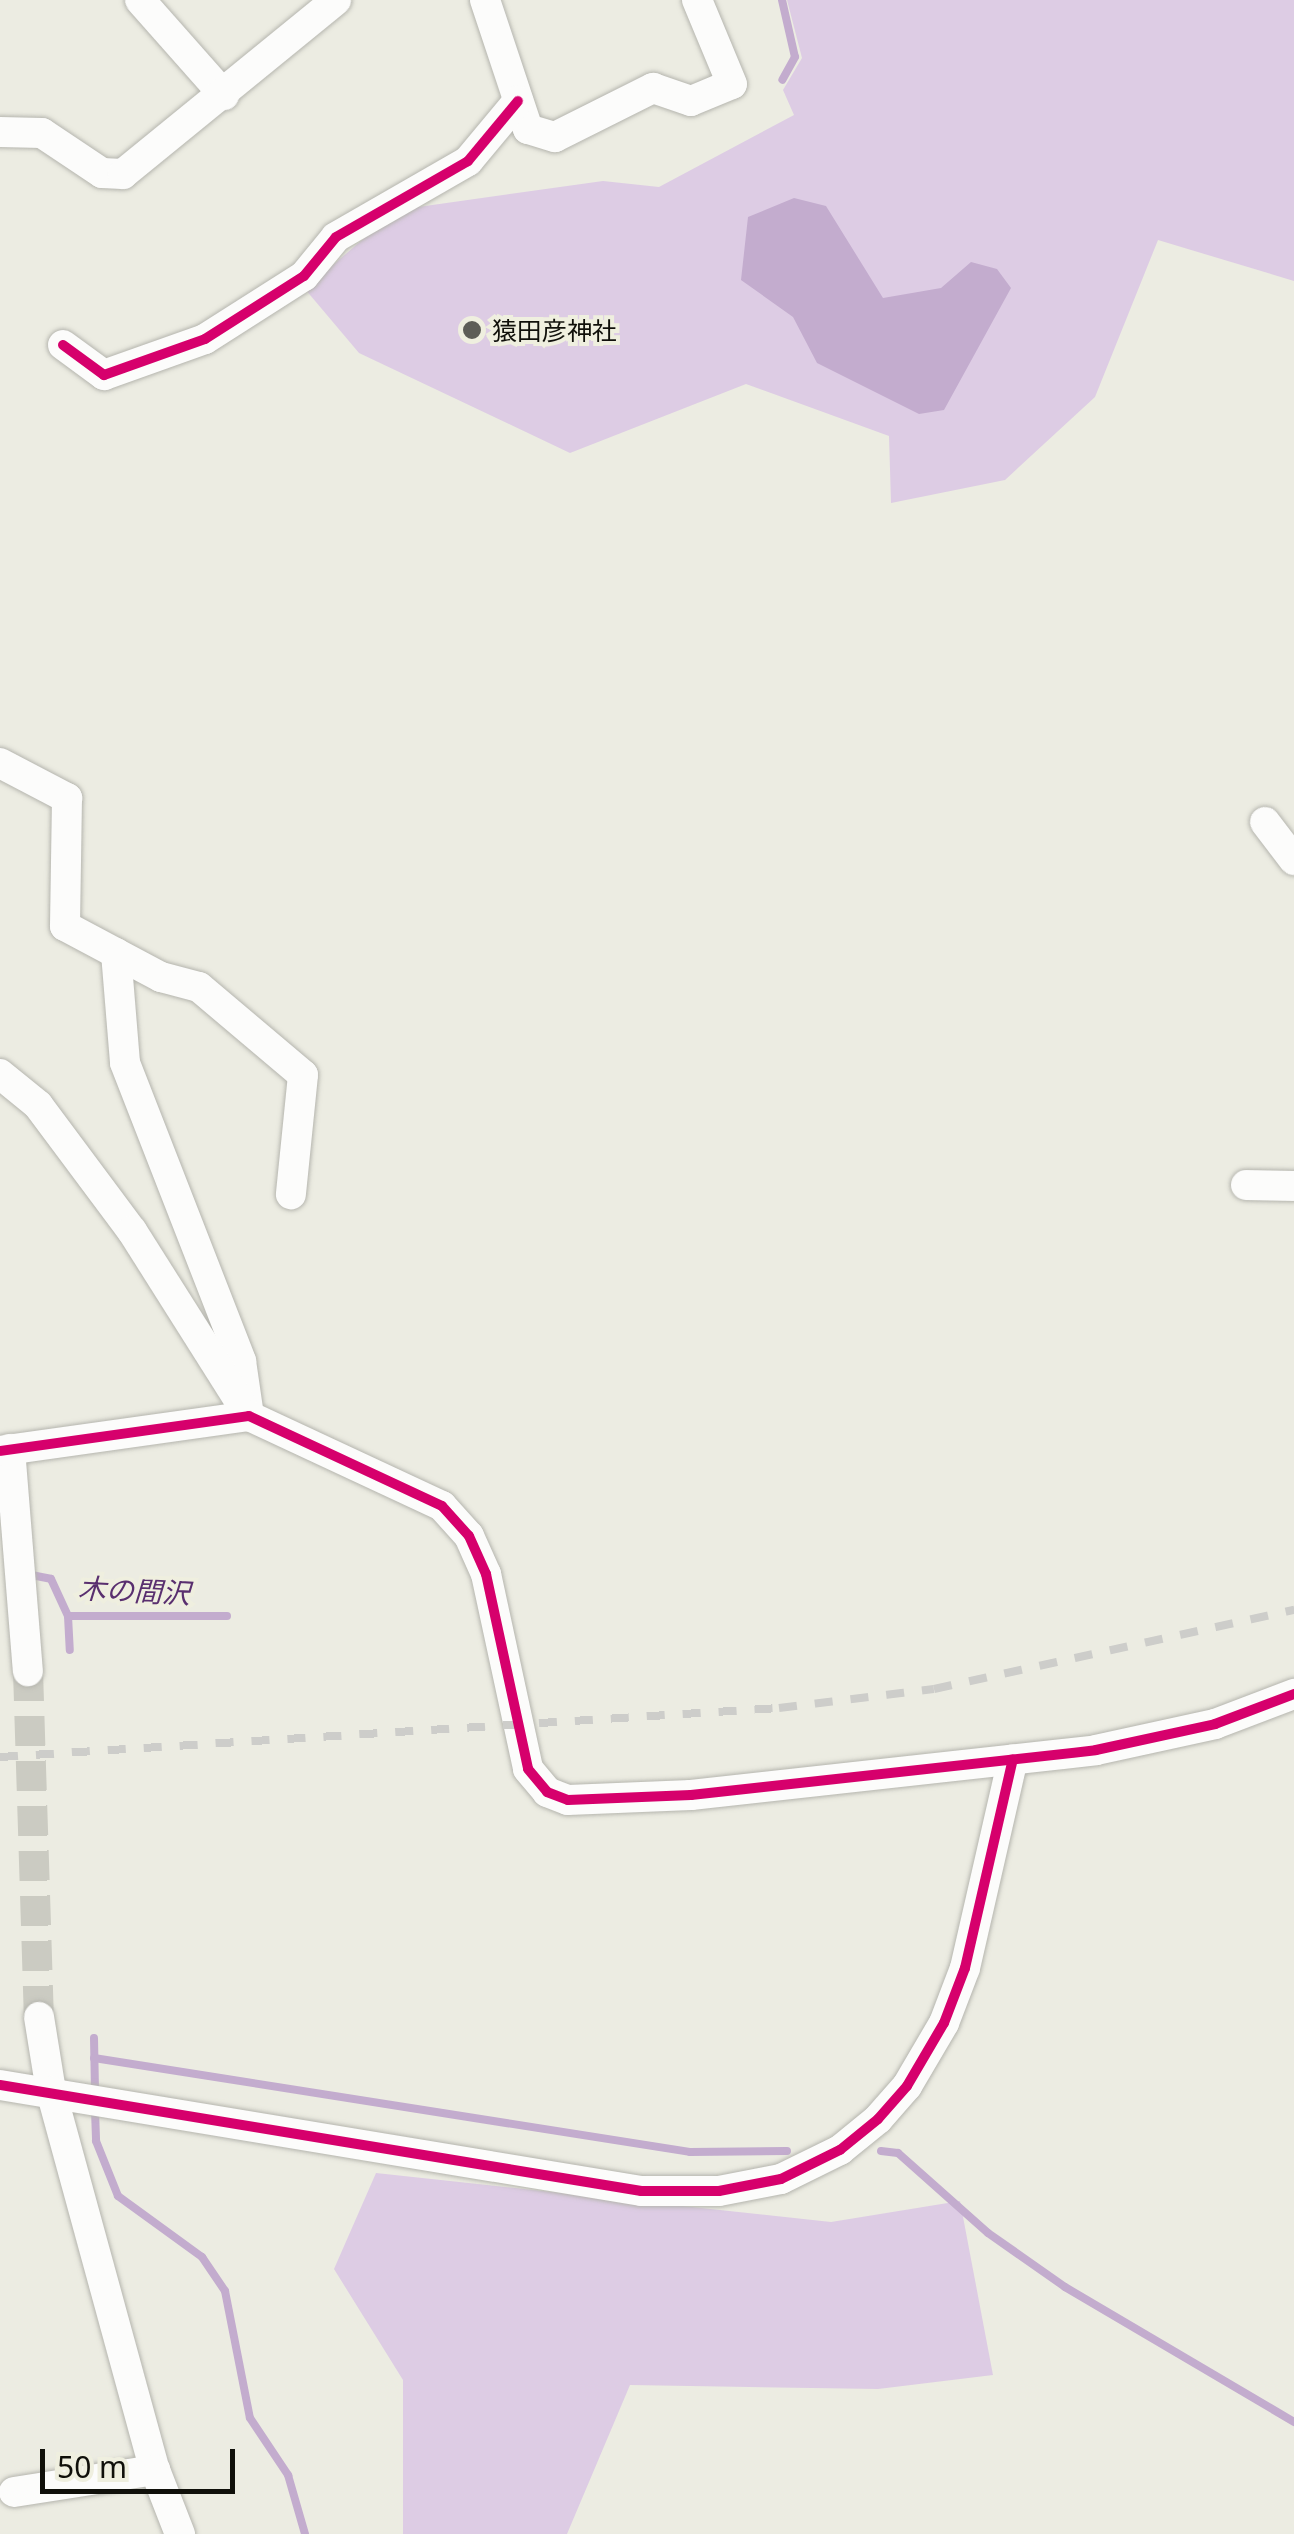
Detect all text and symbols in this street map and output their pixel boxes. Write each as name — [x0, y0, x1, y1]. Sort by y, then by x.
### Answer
place label: 猿田彦神社 — [492, 315, 617, 345]
marker: 猿田彦神社 — [461, 319, 483, 341]
water label: 木の間沢 — [77, 1570, 191, 1610]
scale bar — [45, 2429, 240, 2491]
text: 50 m — [57, 2446, 127, 2487]

